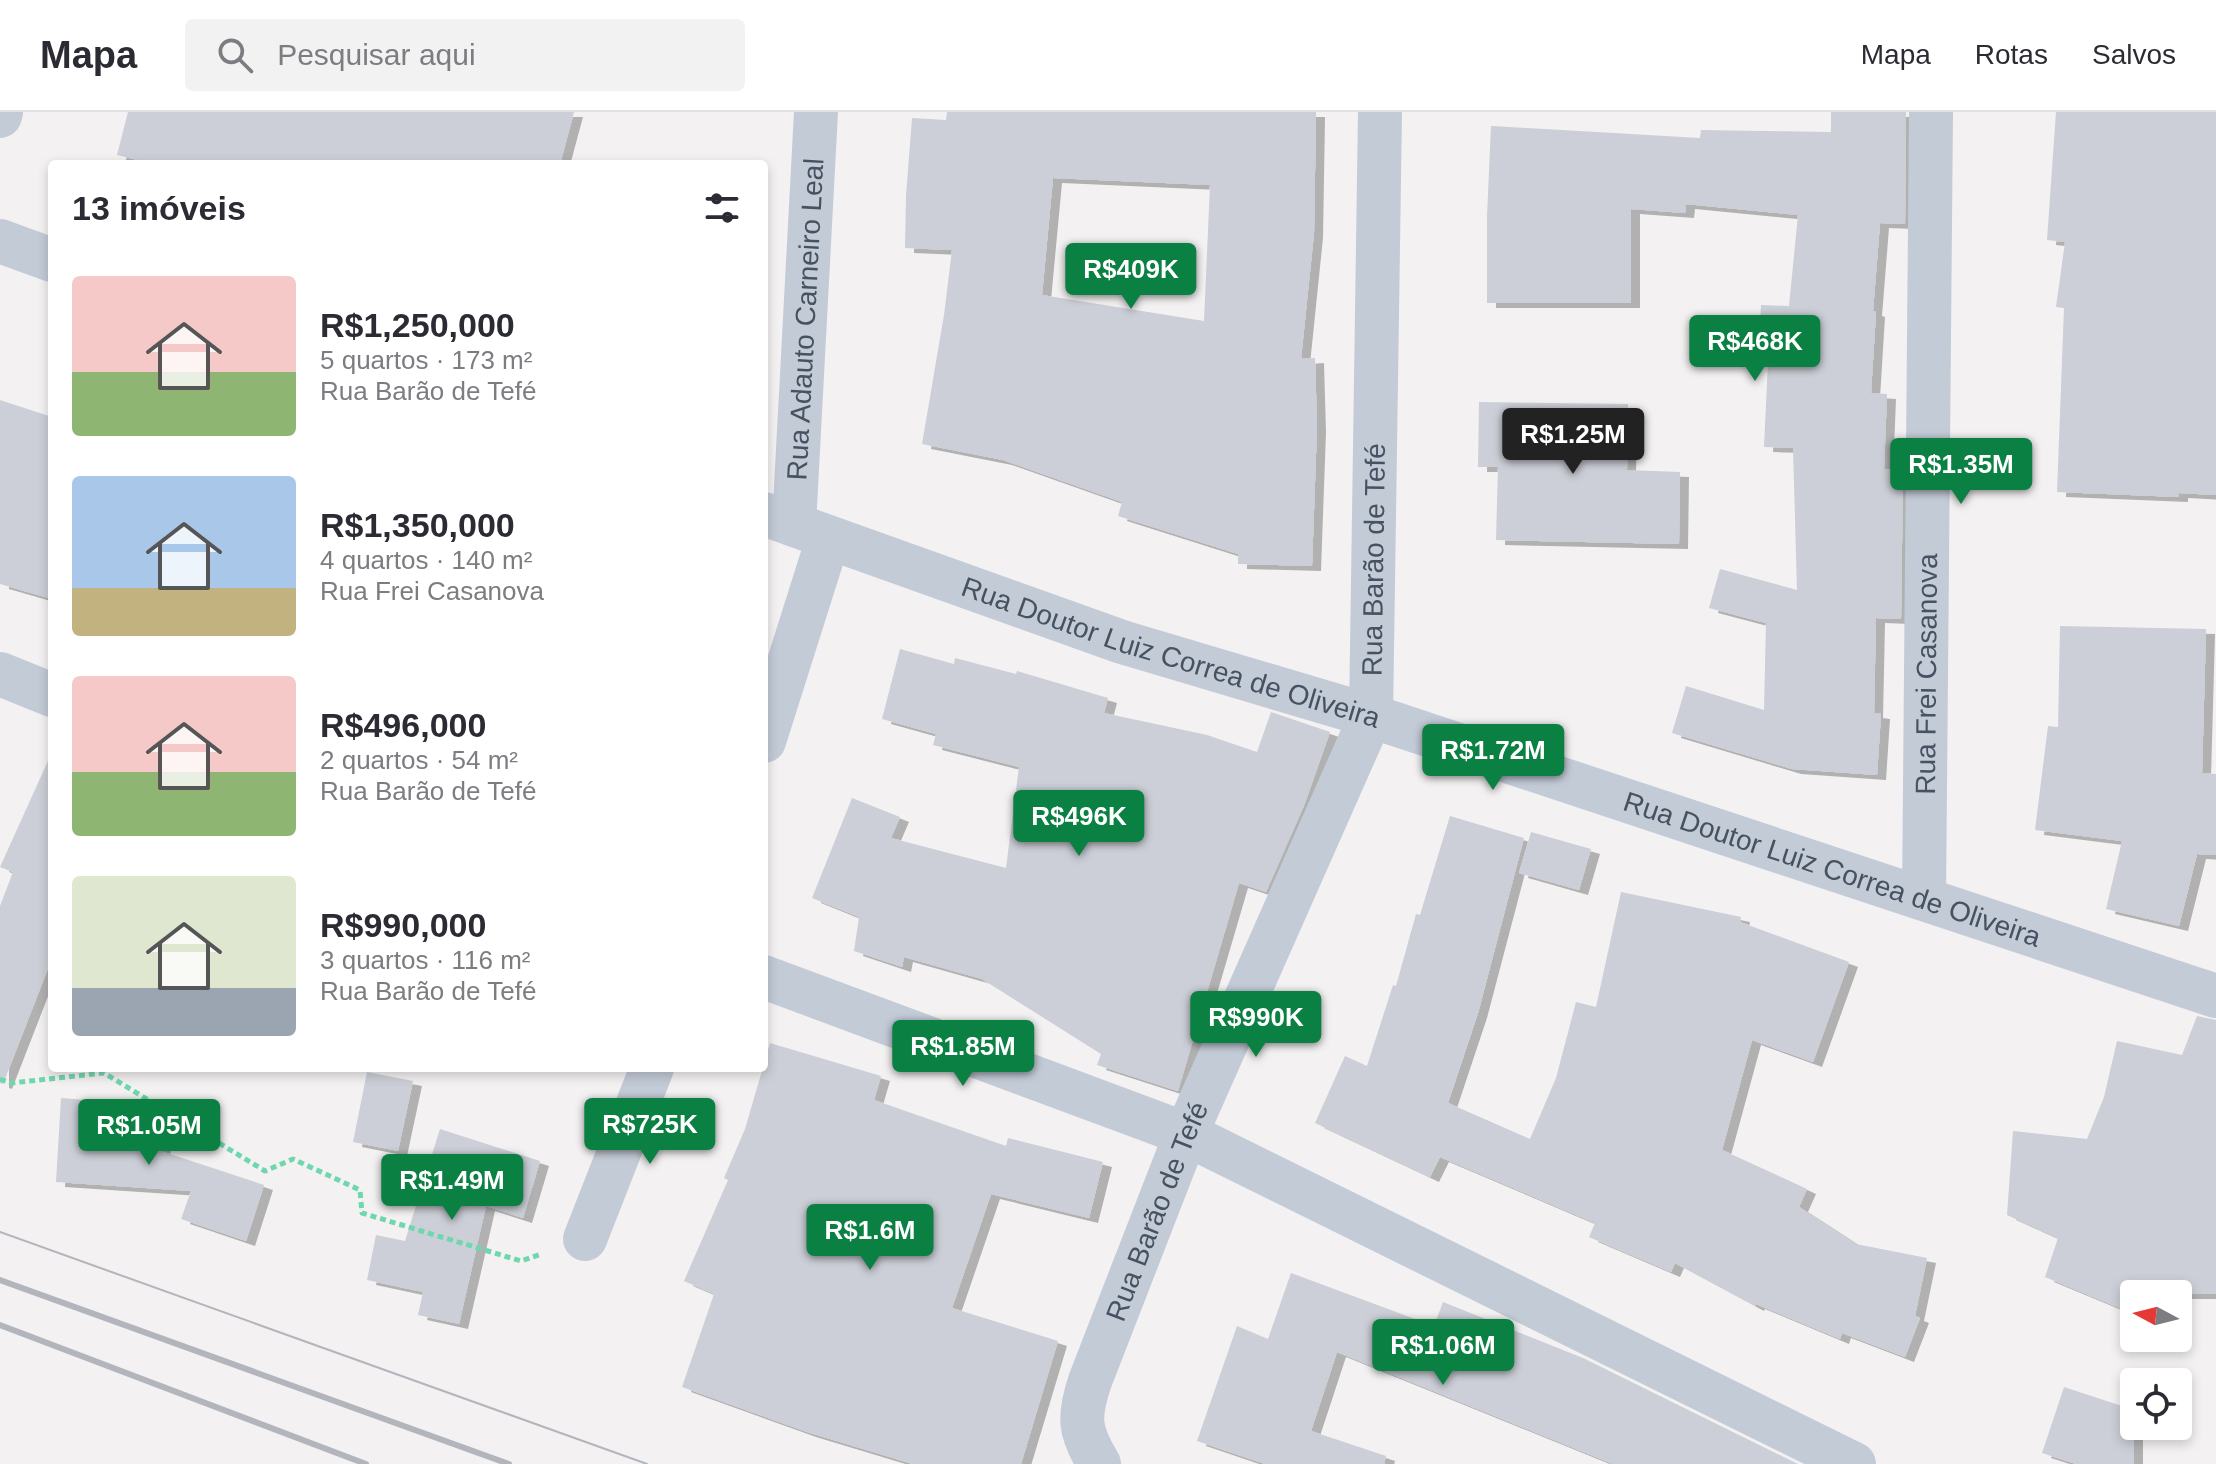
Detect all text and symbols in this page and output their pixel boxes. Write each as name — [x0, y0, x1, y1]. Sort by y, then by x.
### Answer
search box — [185, 19, 745, 91]
icon: search — [213, 33, 257, 77]
text: Mapa — [40, 34, 137, 76]
text: Pesquisar aqui — [277, 38, 476, 71]
text: Mapa — [1861, 39, 1931, 70]
text: Rotas — [1975, 39, 2048, 70]
text: Salvos — [2092, 39, 2176, 70]
street label: Rua Adauto Carneiro Leal — [781, 158, 830, 481]
icon: filters — [700, 186, 744, 230]
text: 13 imóveis — [72, 189, 246, 227]
pin: R$409K — [1066, 243, 1196, 311]
text: R$409K — [1083, 254, 1179, 284]
text: R$1,250,000 — [320, 306, 515, 344]
icon: home — [136, 308, 232, 404]
pin: R$468K — [1690, 315, 1820, 383]
text: R$468K — [1707, 326, 1803, 356]
text: 5 quartos · 173 m² — [320, 345, 532, 375]
text: Rua Barão de Tefé — [320, 376, 536, 406]
pin: R$1.25M — [1499, 408, 1647, 476]
text: R$1.25M — [1520, 419, 1626, 449]
pin: R$1.35M — [1887, 438, 2035, 506]
street label: Rua Barão de Tefé — [1357, 443, 1391, 676]
text: R$1.35M — [1908, 449, 2014, 479]
text: R$1,350,000 — [320, 506, 515, 544]
icon: home — [136, 508, 232, 604]
text: 4 quartos · 140 m² — [320, 545, 532, 575]
street label: Rua Frei Casanova — [1910, 553, 1943, 795]
street label: Rua Doutor Luiz Correa de Oliveira — [958, 571, 1384, 734]
text: Rua Frei Casanova — [320, 576, 544, 606]
text: R$496,000 — [320, 706, 486, 744]
icon: home — [136, 708, 232, 804]
pin: R$1.72M — [1419, 724, 1567, 792]
text: R$1.72M — [1440, 735, 1546, 765]
text: 2 quartos · 54 m² — [320, 745, 518, 775]
text: Rua Barão de Tefé — [320, 776, 536, 806]
street label: Rua Doutor Luiz Correa de Oliveira — [1620, 786, 2045, 953]
pin: R$496K — [1014, 790, 1144, 858]
text: R$496K — [1031, 801, 1127, 831]
text: R$990,000 — [320, 906, 486, 944]
icon: home — [136, 908, 232, 1004]
text: 3 quartos · 116 m² — [320, 945, 531, 975]
text: Rua Barão de Tefé — [320, 976, 536, 1006]
pin: R$990K — [1191, 991, 1321, 1059]
text: R$990K — [1208, 1002, 1304, 1032]
pin: R$1.85M — [889, 1020, 1037, 1088]
text: R$1.85M — [910, 1031, 1016, 1061]
street label: Rua Barão de Tefé — [1100, 1097, 1214, 1325]
pin: R$725K — [585, 1098, 715, 1166]
pin: R$1.05M — [75, 1099, 223, 1167]
text: R$725K — [602, 1109, 698, 1139]
text: R$1.05M — [96, 1110, 202, 1140]
pin: R$1.49M — [378, 1154, 526, 1222]
text: R$1.49M — [399, 1165, 505, 1195]
pin: R$1.6M — [805, 1204, 935, 1272]
text: R$1.6M — [824, 1215, 916, 1245]
north arrow — [2120, 1280, 2192, 1352]
map controls — [2120, 1280, 2192, 1440]
pin: R$1.06M — [1369, 1319, 1517, 1387]
text: R$1.06M — [1390, 1330, 1496, 1360]
button: locate — [2120, 1368, 2192, 1440]

